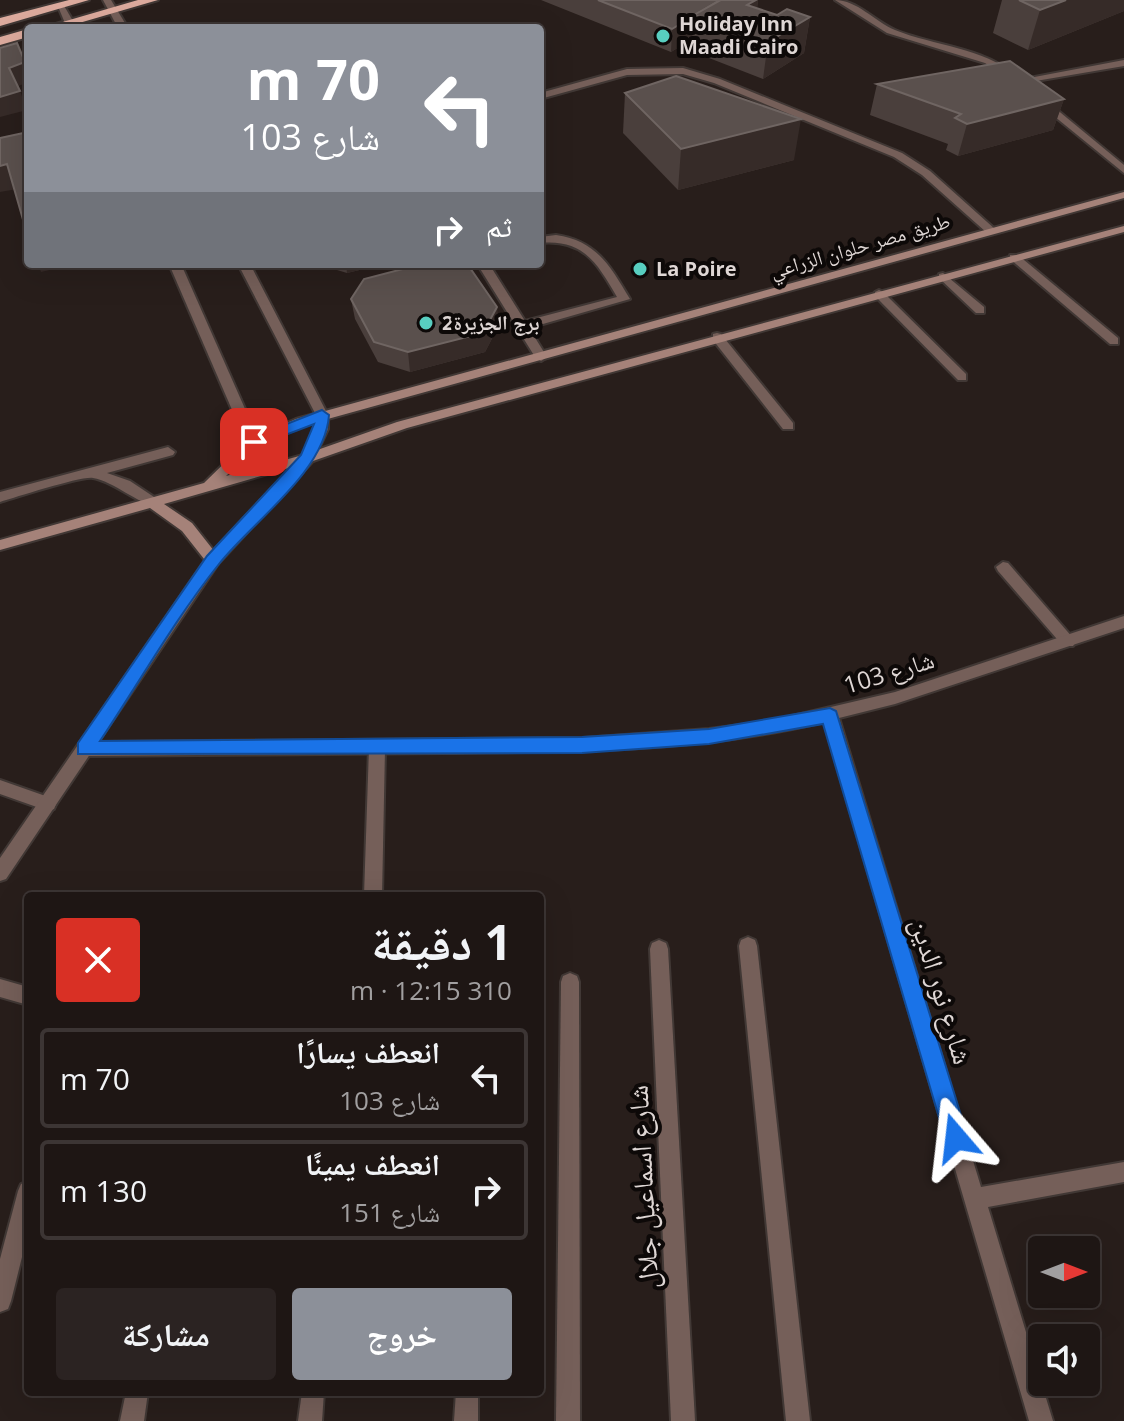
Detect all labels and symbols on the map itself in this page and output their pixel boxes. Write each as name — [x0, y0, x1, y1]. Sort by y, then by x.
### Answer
place label: Holiday Inn Maadi Cairo — [679, 10, 798, 60]
marker: Holiday Inn Maadi Cairo — [654, 27, 672, 45]
street label: طريق مصر حلوان الزراعي — [767, 207, 954, 287]
place label: La Poire — [656, 255, 737, 282]
marker: La Poire — [631, 260, 649, 278]
place label: برج الجزيرة2 — [442, 309, 539, 336]
marker: برج الجزيرة2 — [417, 314, 435, 332]
pin — [220, 408, 288, 476]
street label: شارع 103 — [839, 642, 938, 701]
street label: شارع نور الدين — [903, 913, 983, 1069]
street label: شارع اسماعيل جلال — [618, 1084, 666, 1290]
position arrow — [914, 1096, 998, 1180]
north arrow — [1028, 1236, 1100, 1308]

